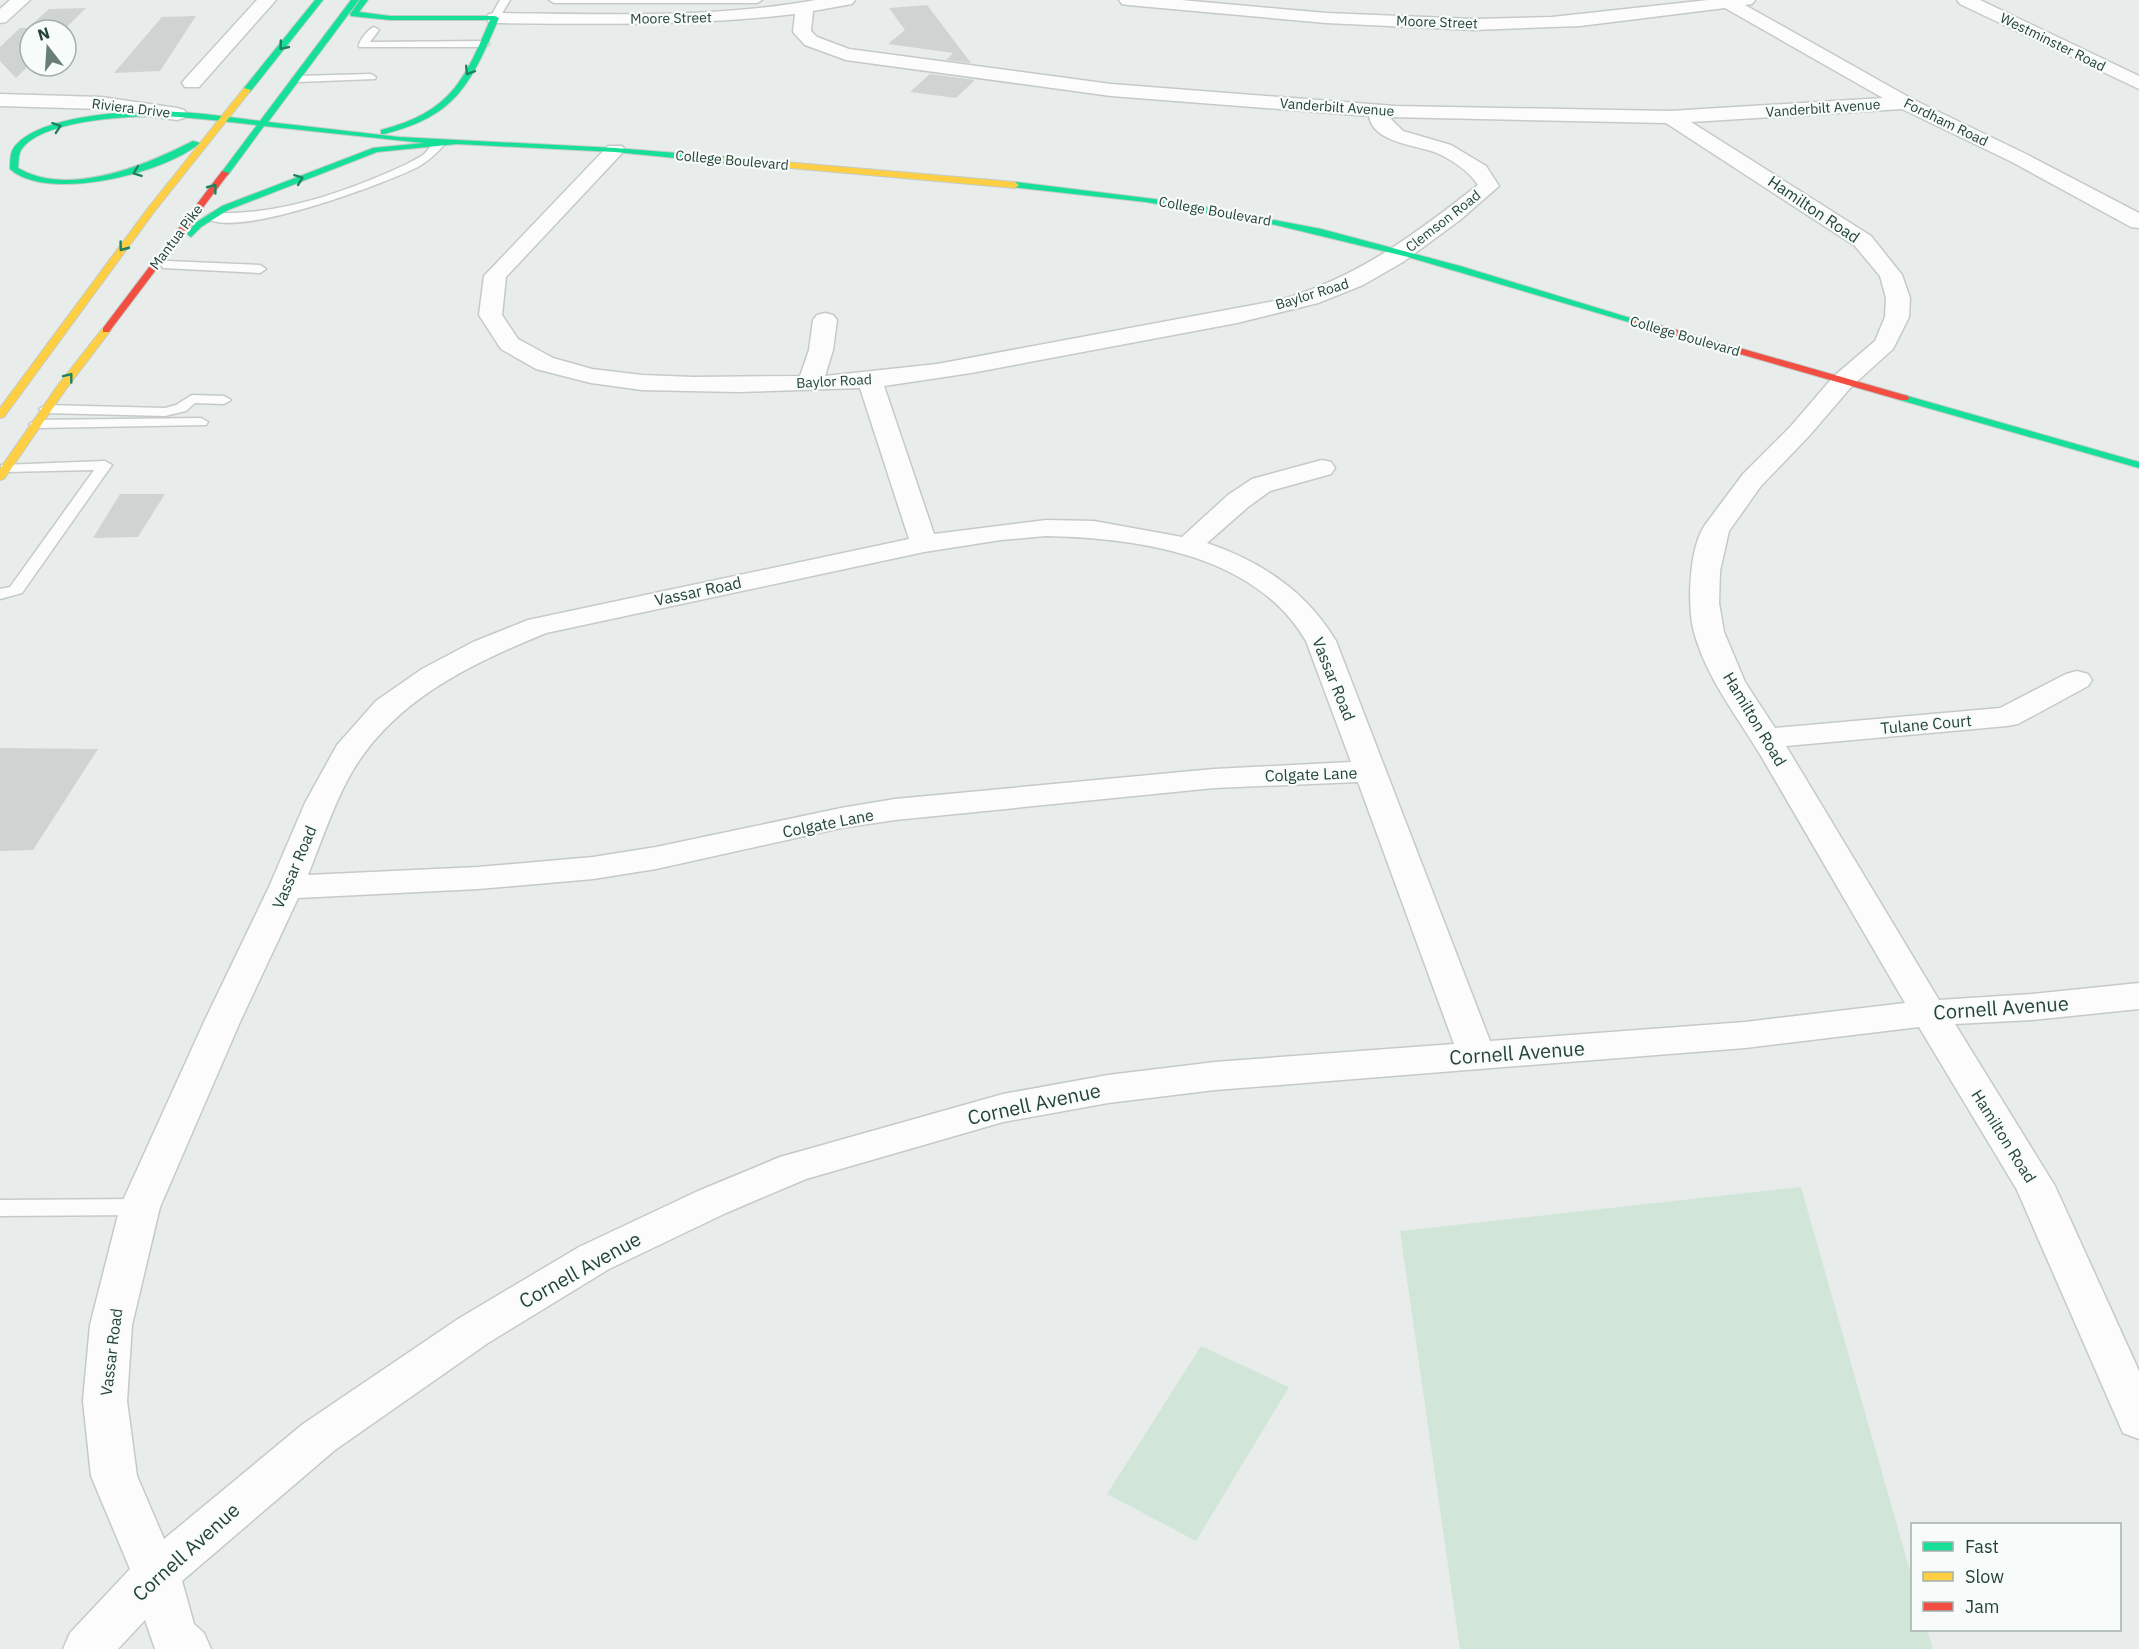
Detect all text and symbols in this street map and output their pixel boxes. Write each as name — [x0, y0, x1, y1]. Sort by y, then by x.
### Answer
street label: Moore Street — [630, 8, 712, 28]
street label: Westminster Road — [1997, 9, 2109, 75]
street label: Moore Street — [1396, 12, 1478, 32]
north arrow — [18, 18, 78, 78]
text: N — [35, 22, 52, 45]
one-way arrow — [279, 39, 290, 50]
one-way arrow — [465, 65, 477, 75]
street label: Riviera Drive — [91, 94, 172, 122]
street label: Vanderbilt Avenue — [1279, 94, 1395, 120]
street label: Fordham Road — [1901, 94, 1991, 150]
street label: Vanderbilt Avenue — [1765, 95, 1881, 121]
one-way arrow — [51, 121, 62, 134]
street label: College Boulevard — [675, 146, 789, 174]
one-way arrow — [133, 165, 143, 178]
street label: Hamilton Road — [1764, 171, 1864, 247]
one-way arrow — [293, 174, 304, 187]
one-way arrow — [205, 184, 216, 195]
street label: Clemson Road — [1402, 186, 1484, 256]
street label: College Boulevard — [1157, 192, 1273, 230]
street label: Mantua Pike — [146, 200, 207, 273]
one-way arrow — [119, 241, 130, 252]
street label: Baylor Road — [1273, 274, 1351, 314]
street label: College Boulevard — [1628, 312, 1742, 360]
street label: Baylor Road — [796, 370, 872, 392]
one-way arrow — [62, 373, 73, 384]
street label: Vassar Road — [653, 572, 743, 610]
street label: Vassar Road — [1308, 634, 1360, 724]
street label: Hamilton Road — [1719, 668, 1791, 770]
street label: Tulane Court — [1880, 710, 1972, 738]
street label: Colgate Lane — [1264, 762, 1358, 786]
street label: Colgate Lane — [781, 804, 876, 842]
street label: Vassar Road — [268, 822, 320, 912]
street label: Cornell Avenue — [1932, 989, 2070, 1026]
street label: Cornell Avenue — [1448, 1034, 1586, 1071]
street label: Cornell Avenue — [965, 1076, 1103, 1131]
street label: Hamilton Road — [1967, 1086, 2041, 1186]
street label: Cornell Avenue — [514, 1225, 646, 1314]
street label: Vassar Road — [96, 1307, 126, 1397]
street label: Cornell Avenue — [126, 1496, 245, 1607]
legend — [1911, 1523, 2121, 1631]
text: Fast — [1965, 1535, 1999, 1558]
text: Slow — [1965, 1565, 2004, 1588]
text: Jam — [1965, 1595, 2000, 1618]

